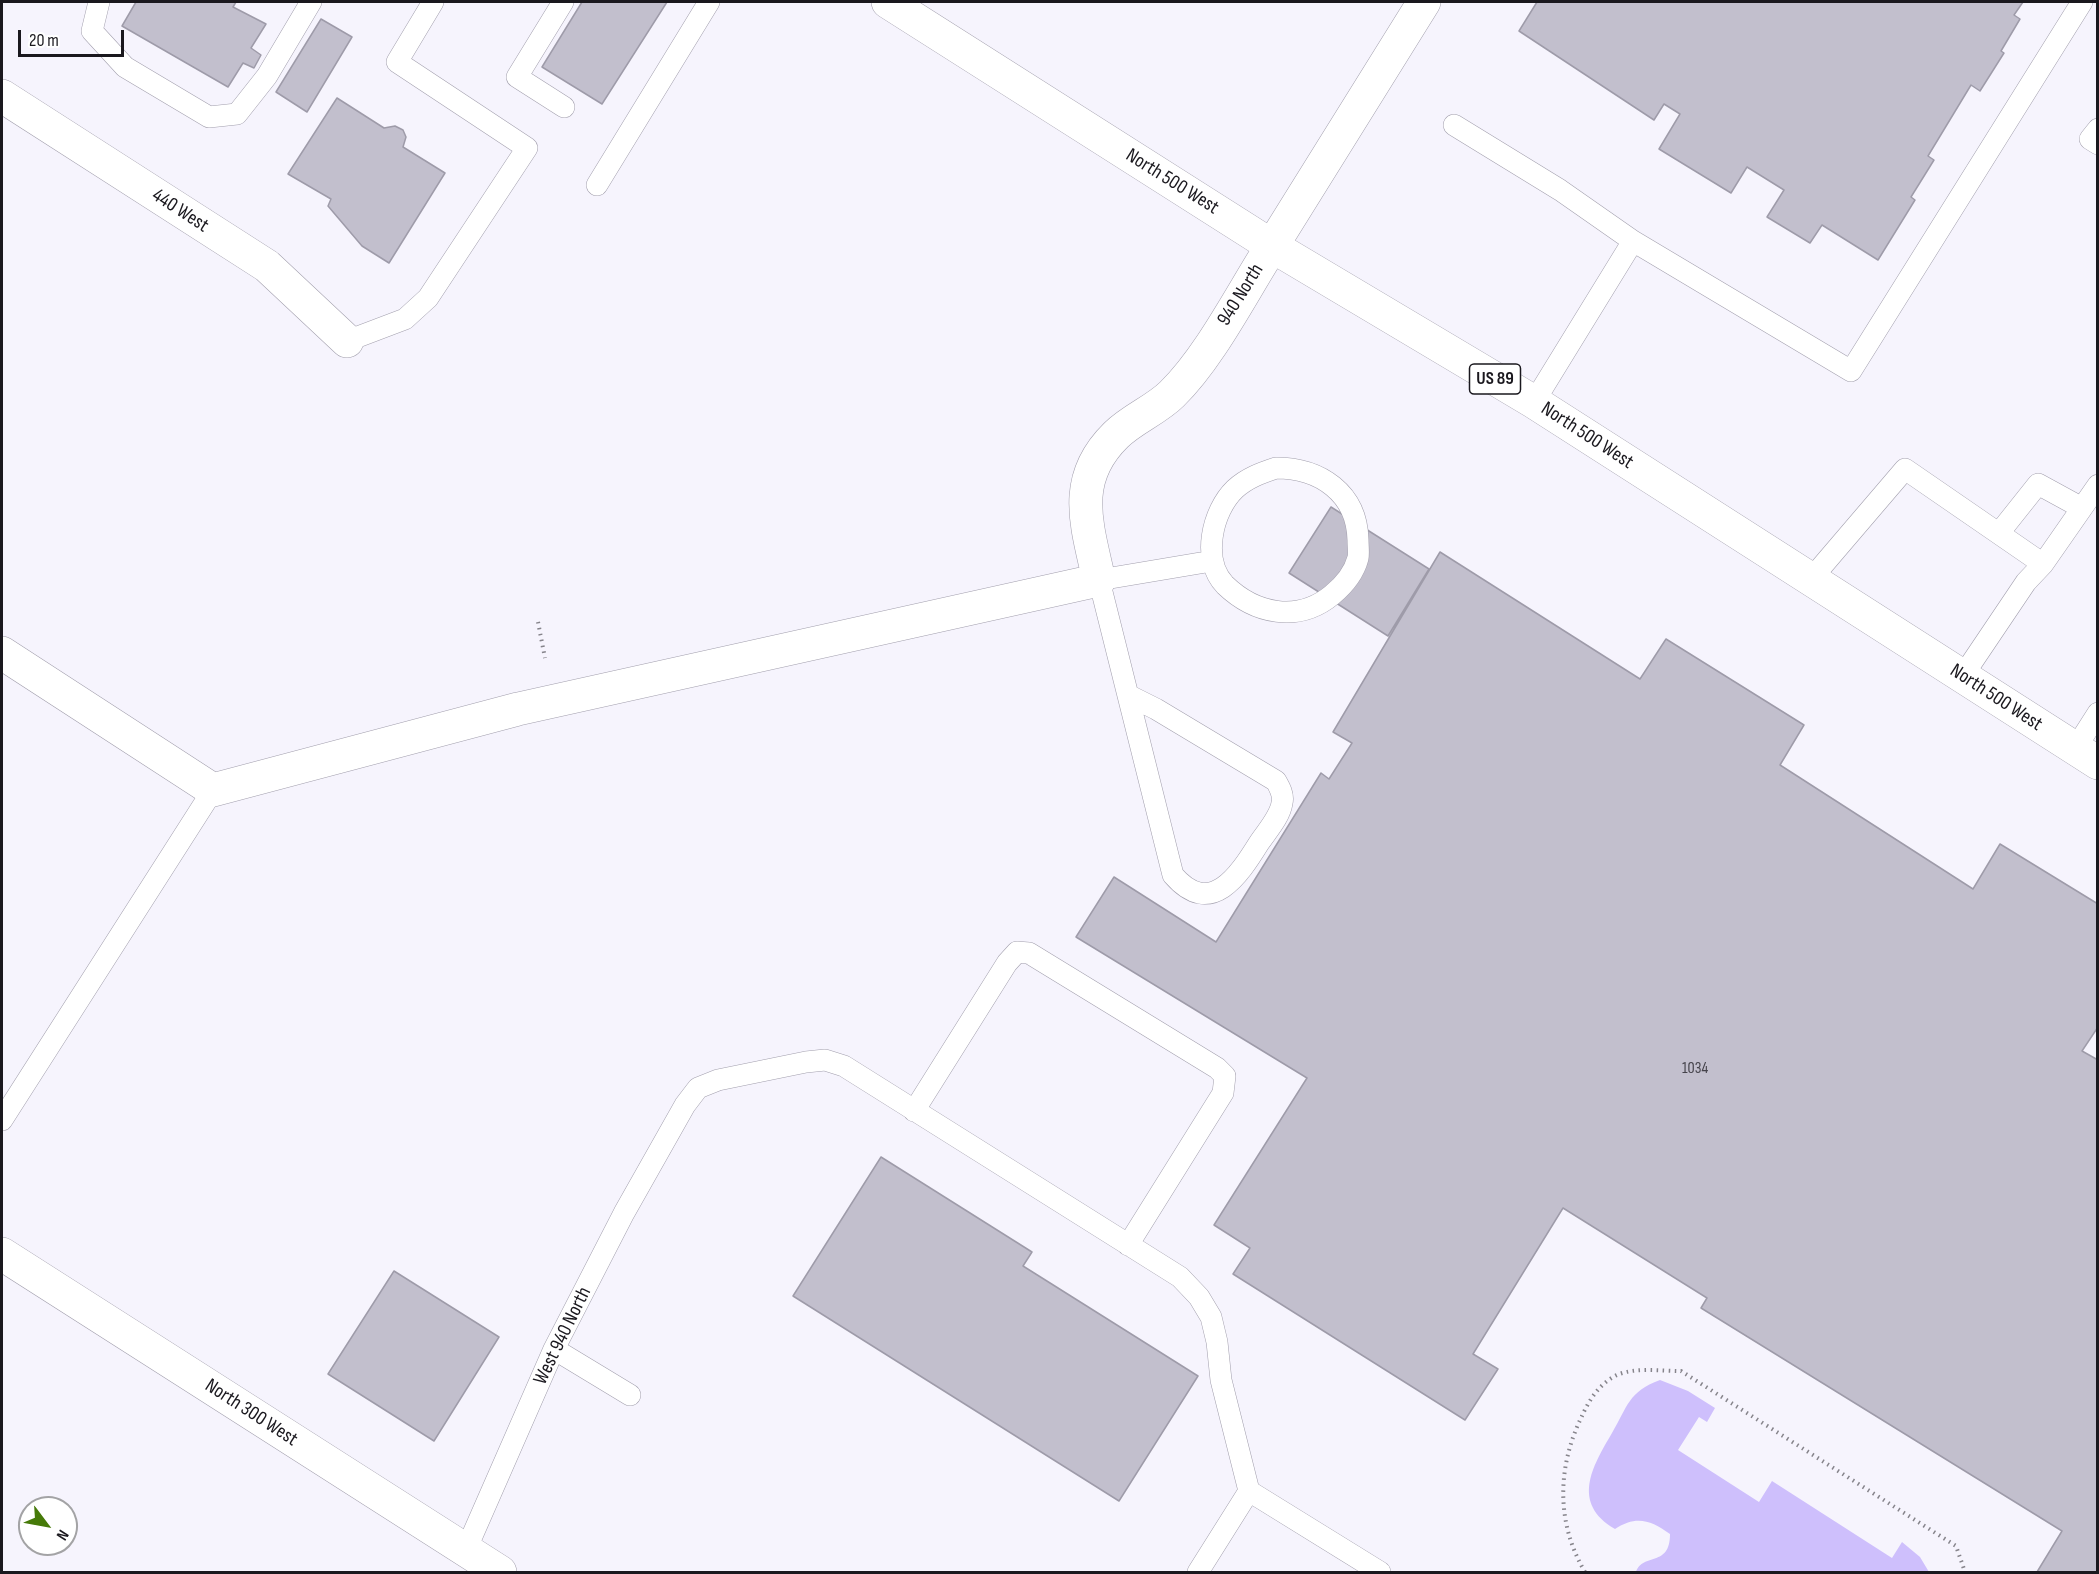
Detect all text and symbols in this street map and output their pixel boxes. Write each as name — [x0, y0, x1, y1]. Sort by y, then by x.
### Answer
scale bar — [21, 18, 128, 56]
text: 20 m — [29, 30, 59, 51]
street label: North 500 West — [1121, 144, 1223, 220]
street label: 440 West — [147, 184, 213, 238]
street label: 940 North — [1213, 260, 1269, 330]
road number: US 89 — [1470, 364, 1520, 394]
street label: North 500 West — [1536, 397, 1638, 475]
street label: North 500 West — [1945, 659, 2047, 737]
house number: 1034 — [1682, 1059, 1708, 1079]
street label: West 940 North — [529, 1283, 597, 1389]
street label: North 300 West — [200, 1374, 302, 1452]
north arrow — [18, 1496, 78, 1556]
text: N — [52, 1526, 72, 1543]

